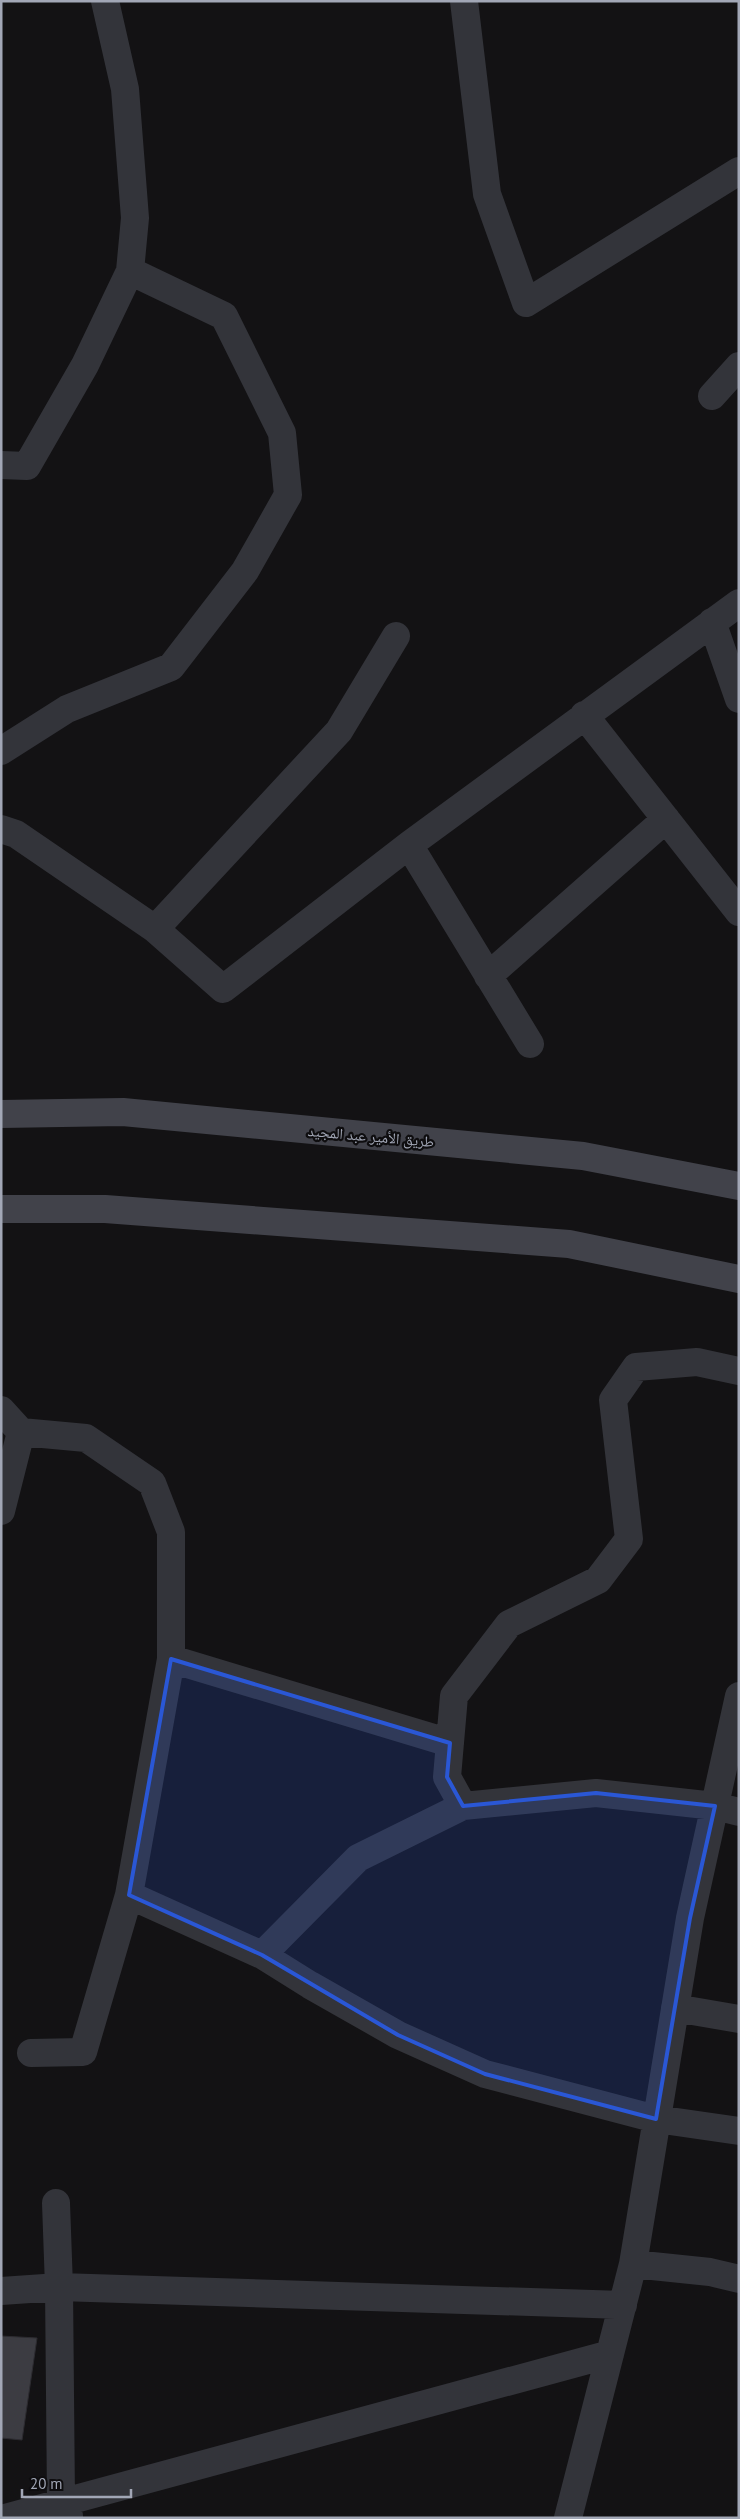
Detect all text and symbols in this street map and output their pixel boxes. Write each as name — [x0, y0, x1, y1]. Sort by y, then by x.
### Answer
street label: طريق الأمير عبد المجيد — [307, 1121, 435, 1152]
scale bar — [22, 2466, 131, 2498]
text: 20 m — [30, 2474, 63, 2493]

